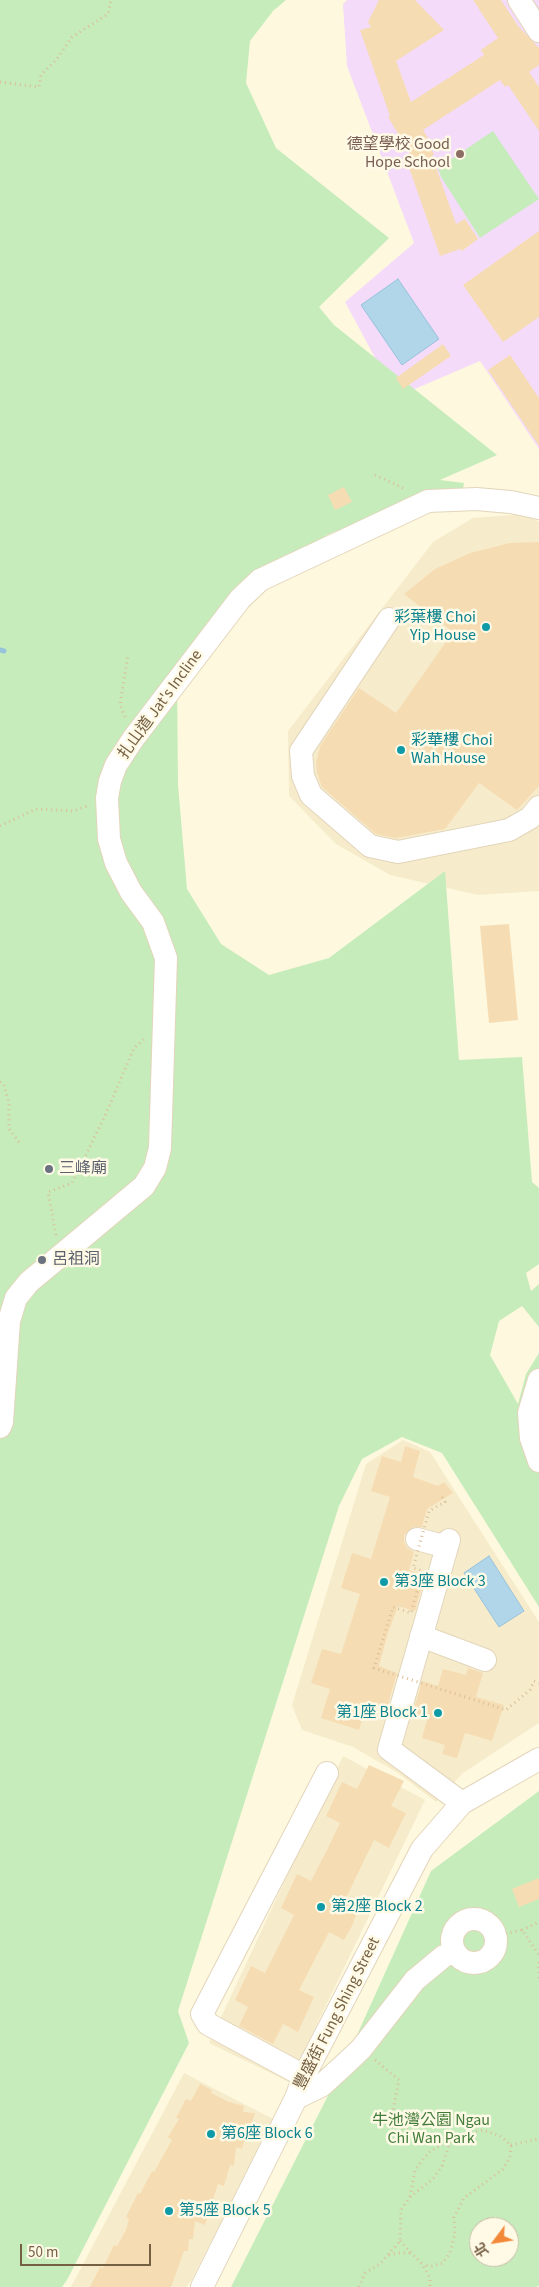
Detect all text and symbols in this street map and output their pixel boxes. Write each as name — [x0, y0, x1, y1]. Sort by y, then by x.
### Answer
place label: 德望學校 Good Hope School — [347, 135, 450, 173]
marker: 德望學校 Good Hope School — [454, 148, 466, 160]
place label: 彩葉樓 Choi Yip House — [394, 608, 476, 646]
marker: 彩葉樓 Choi Yip House — [480, 621, 492, 633]
street label: 扎山道 Jat's Incline — [115, 647, 207, 763]
place label: 彩華樓 Choi Wah House — [411, 731, 493, 769]
marker: 彩華樓 Choi Wah House — [395, 744, 407, 756]
place label: 三峰廟 — [59, 1159, 107, 1179]
marker: 三峰廟 — [43, 1163, 55, 1175]
place label: 呂祖洞 — [52, 1250, 100, 1270]
marker: 呂祖洞 — [36, 1254, 48, 1266]
place label: 第3座 Block 3 — [394, 1572, 486, 1592]
marker: 第3座 Block 3 — [378, 1576, 390, 1588]
place label: 第1座 Block 1 — [336, 1703, 428, 1723]
marker: 第1座 Block 1 — [432, 1707, 444, 1719]
place label: 第2座 Block 2 — [331, 1897, 423, 1917]
marker: 第2座 Block 2 — [315, 1901, 327, 1913]
street label: 豐盛街 Fung Shing Street — [291, 1934, 385, 2094]
park label: 牛池灣公園 Ngau Chi Wan Park — [372, 2111, 490, 2149]
place label: 第6座 Block 6 — [221, 2124, 313, 2144]
marker: 第6座 Block 6 — [205, 2128, 217, 2140]
place label: 第5座 Block 5 — [179, 2201, 271, 2221]
marker: 第5座 Block 5 — [163, 2205, 175, 2217]
north arrow — [469, 2217, 519, 2267]
scale bar — [22, 2234, 154, 2266]
text: 北 — [470, 2238, 494, 2260]
text: 50 m — [28, 2242, 58, 2263]

